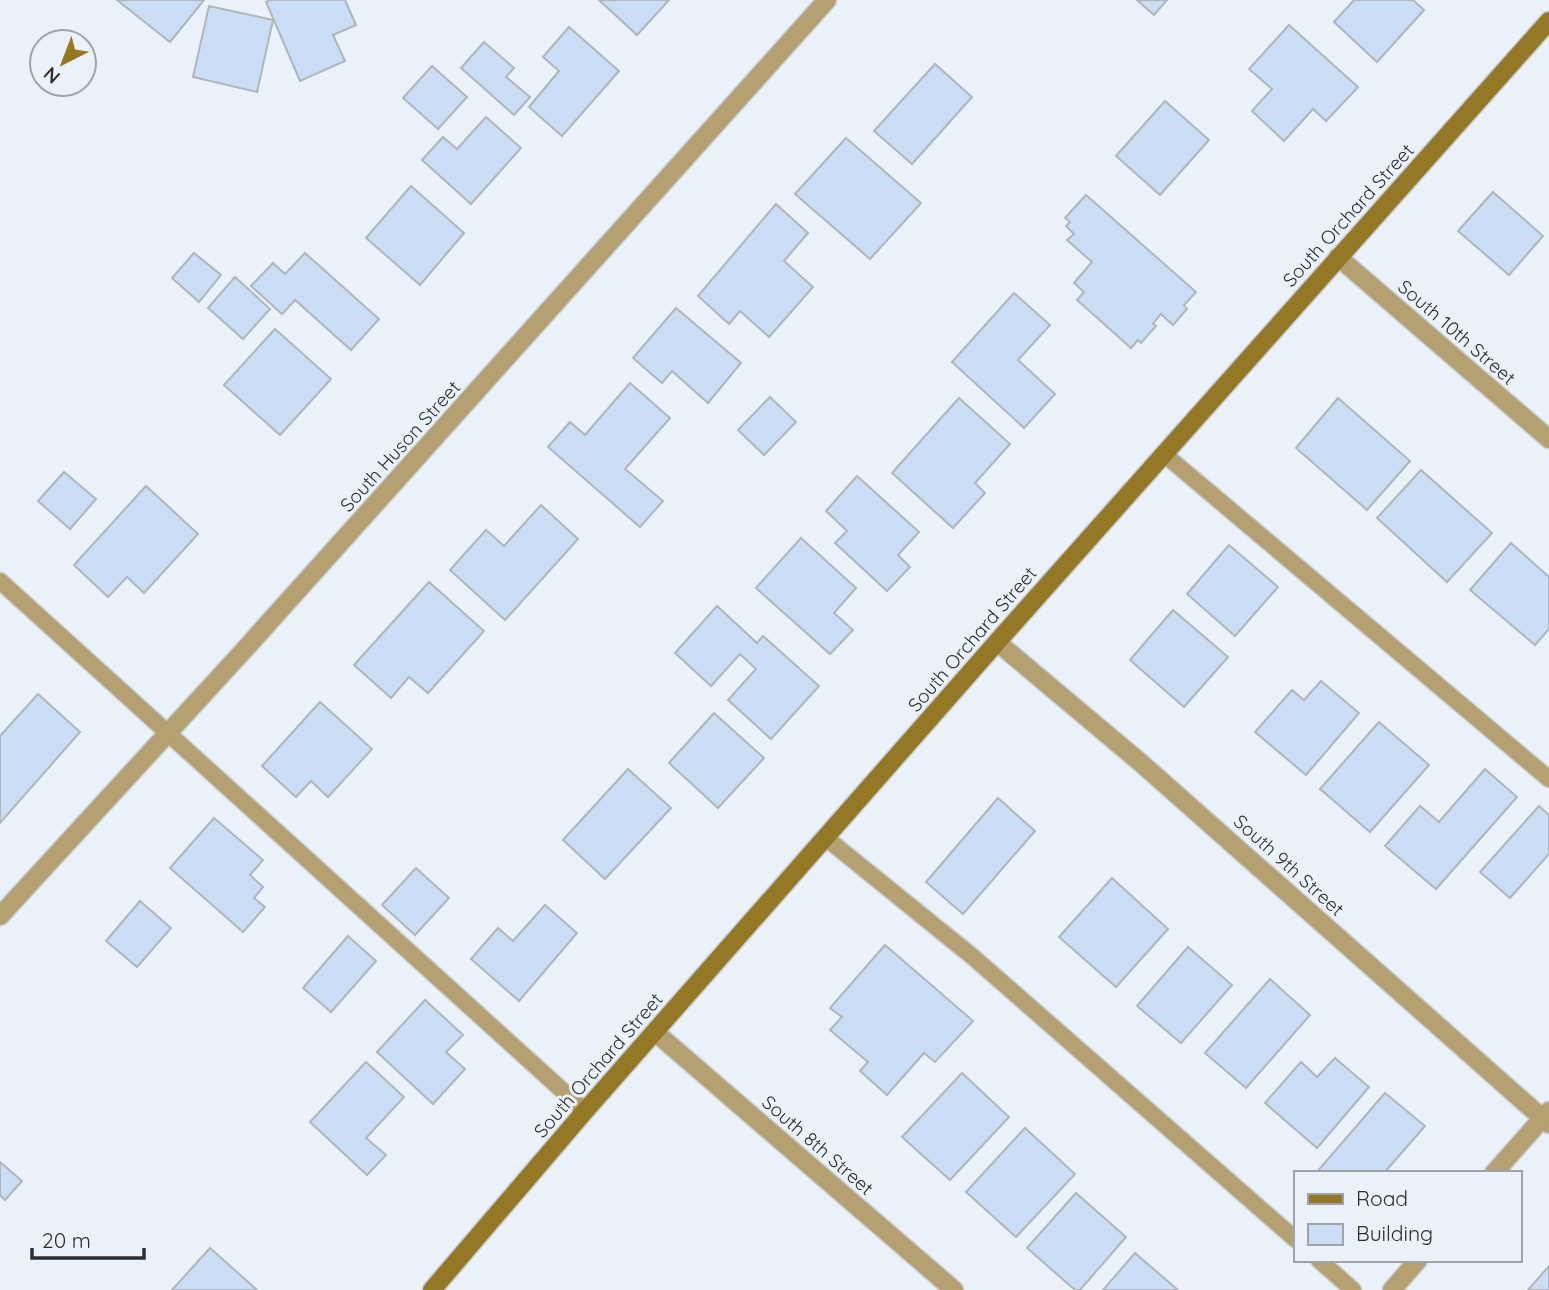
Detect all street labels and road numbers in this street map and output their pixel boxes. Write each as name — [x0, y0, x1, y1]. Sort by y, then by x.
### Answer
street label: South Orchard Street — [1277, 138, 1419, 292]
street label: South 10th Street — [1393, 274, 1521, 390]
street label: South Huson Street — [335, 375, 465, 517]
street label: South Orchard Street — [902, 561, 1042, 717]
street label: South 9th Street — [1229, 809, 1349, 921]
street label: South Orchard Street — [528, 987, 668, 1143]
street label: South 8th Street — [757, 1090, 879, 1200]

